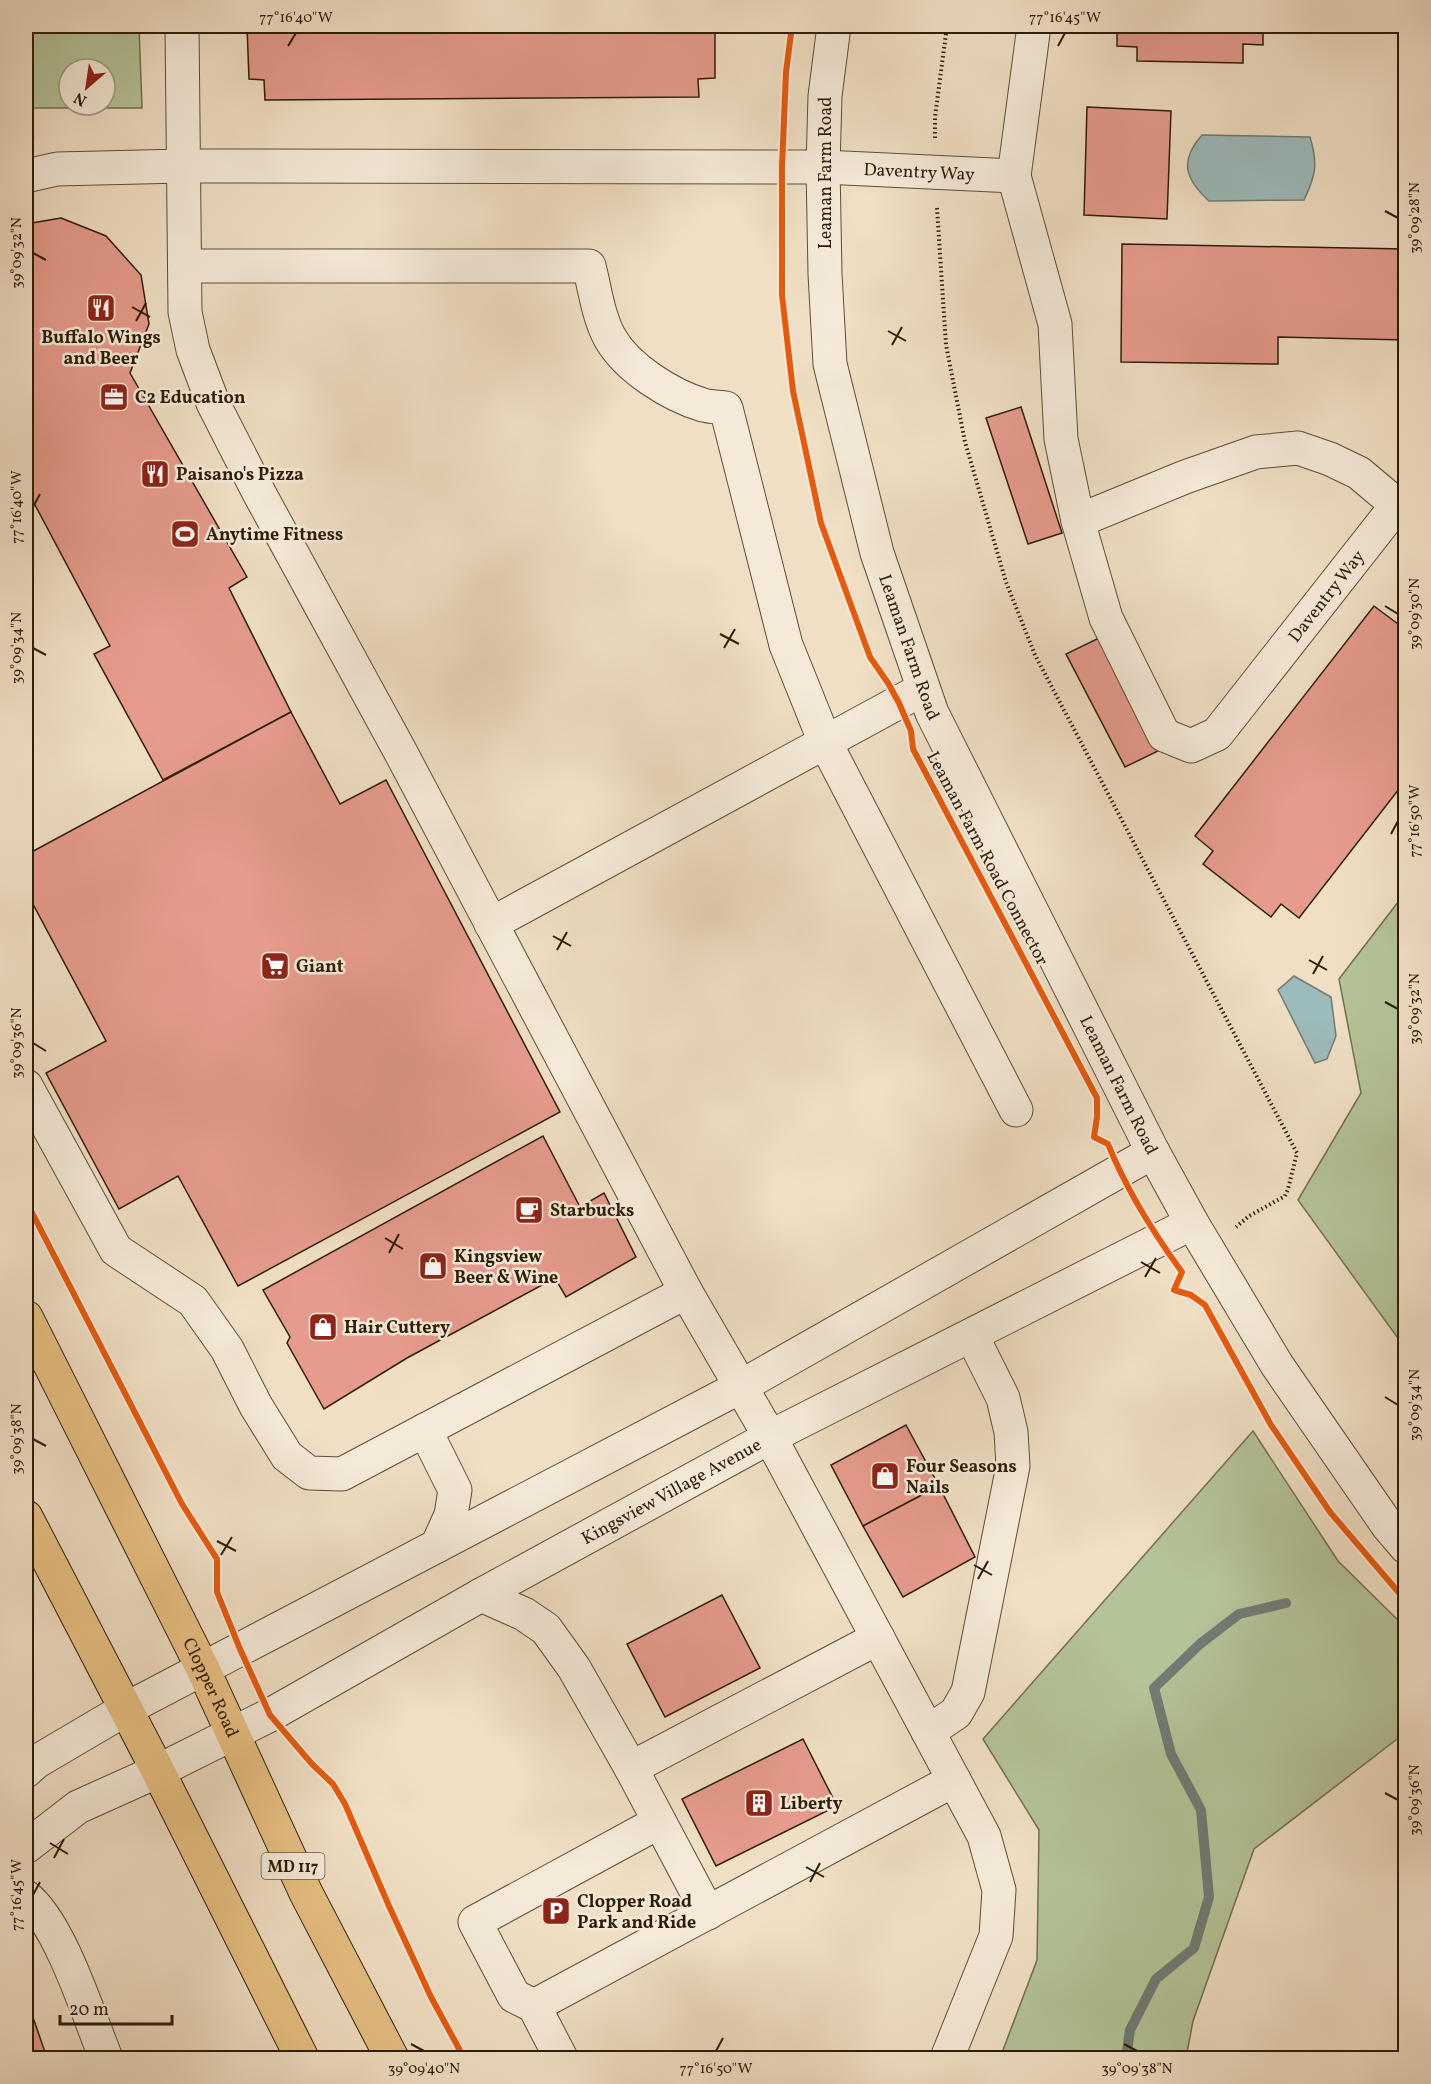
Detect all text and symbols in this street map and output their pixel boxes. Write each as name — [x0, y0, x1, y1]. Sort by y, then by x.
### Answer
text: 77°16'40"W — [259, 8, 333, 29]
text: 77°16'45"W — [1029, 8, 1101, 29]
north arrow — [57, 57, 117, 117]
text: N — [70, 86, 91, 111]
street label: Leaman Farm Road — [814, 97, 839, 249]
street label: Daventry Way — [863, 158, 975, 188]
text: 39°09'28"N — [1405, 182, 1426, 254]
text: 39°09'32"N — [7, 217, 28, 289]
restaurant icon: Buffalo Wings and Beer — [85, 292, 117, 324]
place label: Buffalo Wings and Beer — [41, 326, 161, 372]
office icon: C2 Education — [98, 381, 130, 413]
place label: C2 Education — [135, 386, 246, 411]
restaurant icon: Paisano's Pizza — [139, 458, 171, 490]
place label: Paisano's Pizza — [176, 463, 304, 488]
text: 77°16'40"W — [7, 470, 28, 544]
sports icon: Anytime Fitness — [169, 518, 201, 550]
place label: Anytime Fitness — [206, 523, 343, 548]
street label: Daventry Way — [1283, 545, 1371, 648]
street label: Leaman Farm Road — [871, 571, 945, 725]
text: 39°09'30"N — [1405, 578, 1426, 650]
text: 39°09'34"N — [7, 612, 28, 684]
street label: Leaman Farm Road Connector — [920, 747, 1054, 970]
text: 77°16'50"W — [1405, 784, 1426, 858]
supermarket icon: Giant — [259, 950, 291, 982]
place label: Giant — [296, 955, 344, 980]
text: 39°09'32"N — [1405, 973, 1426, 1045]
text: 39°09'36"N — [7, 1007, 28, 1079]
street label: Leaman Farm Road — [1072, 1012, 1163, 1159]
cafe icon: Starbucks — [513, 1194, 545, 1226]
place label: Starbucks — [550, 1199, 634, 1224]
place label: Kingsview Beer & Wine — [454, 1245, 558, 1291]
shop icon: Kingsview Beer & Wine — [417, 1250, 449, 1282]
shop icon: Hair Cuttery — [307, 1311, 339, 1343]
place label: Hair Cuttery — [344, 1316, 450, 1341]
text: 39°09'34"N — [1405, 1369, 1426, 1441]
text: 39°09'38"N — [7, 1403, 28, 1475]
street label: Kingsview Village Avenue — [577, 1433, 766, 1552]
place label: Four Seasons Nails — [906, 1455, 1017, 1501]
shop icon: Four Seasons Nails — [869, 1460, 901, 1492]
street label: Clopper Road — [175, 1634, 244, 1742]
text: 39°09'36"N — [1405, 1764, 1426, 1836]
building icon: Liberty — [743, 1787, 775, 1819]
place label: Liberty — [780, 1792, 843, 1817]
road number: MD 117 — [262, 1853, 324, 1879]
text: 77°16'45"W — [7, 1859, 28, 1931]
place label: Clopper Road Park and Ride — [577, 1890, 696, 1936]
parking icon: Clopper Road Park and Ride — [540, 1895, 572, 1927]
scale bar — [60, 1988, 172, 2026]
text: 20 m — [69, 1998, 109, 2023]
text: 39°09'40"N — [388, 2059, 460, 2080]
text: 77°16'50"W — [679, 2059, 753, 2080]
text: 39°09'38"N — [1101, 2059, 1173, 2080]

